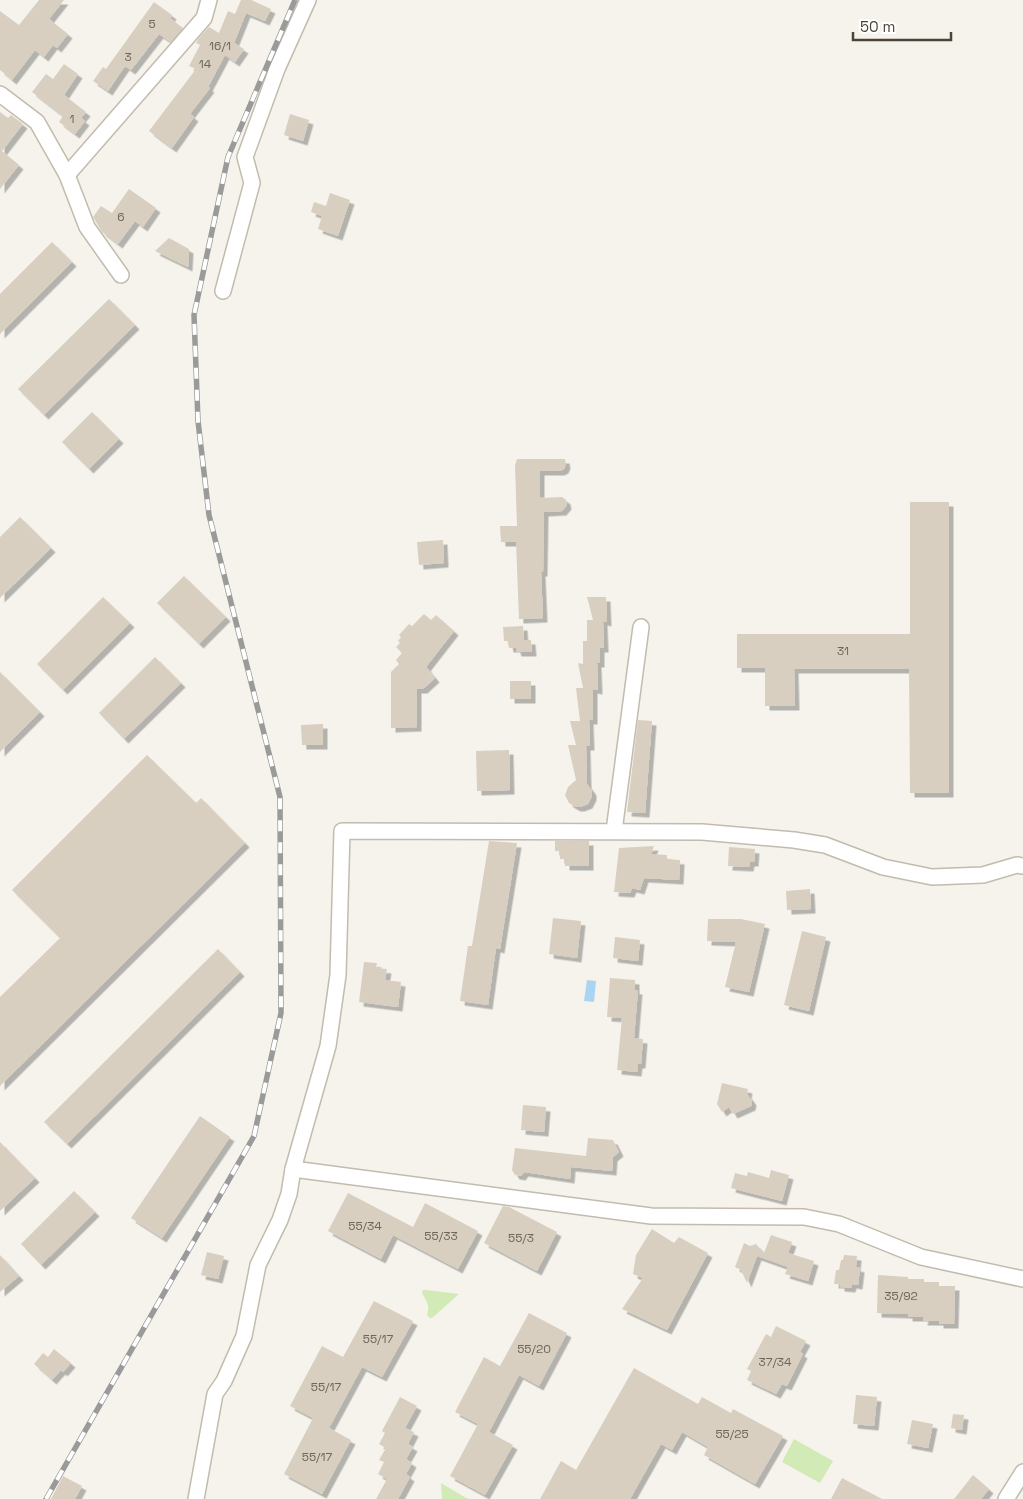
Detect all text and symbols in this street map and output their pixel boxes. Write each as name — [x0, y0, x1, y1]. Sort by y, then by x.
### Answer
scale bar — [853, 10, 950, 42]
house number: 5 — [148, 16, 156, 32]
text: 50 m — [860, 17, 895, 36]
house number: 16/1 — [209, 38, 231, 54]
house number: 3 — [124, 49, 132, 65]
house number: 14 — [199, 56, 212, 72]
house number: 1 — [69, 111, 75, 127]
house number: 6 — [117, 209, 125, 225]
house number: 31 — [837, 643, 849, 659]
house number: 55/34 — [348, 1218, 382, 1234]
house number: 55/33 — [424, 1228, 458, 1244]
house number: 55/3 — [508, 1230, 534, 1246]
house number: 35/92 — [884, 1288, 918, 1304]
house number: 55/17 — [363, 1331, 394, 1347]
house number: 55/20 — [517, 1341, 551, 1357]
house number: 37/34 — [758, 1354, 792, 1370]
house number: 55/17 — [311, 1379, 342, 1395]
house number: 55/25 — [715, 1426, 749, 1442]
house number: 55/17 — [302, 1449, 333, 1465]

